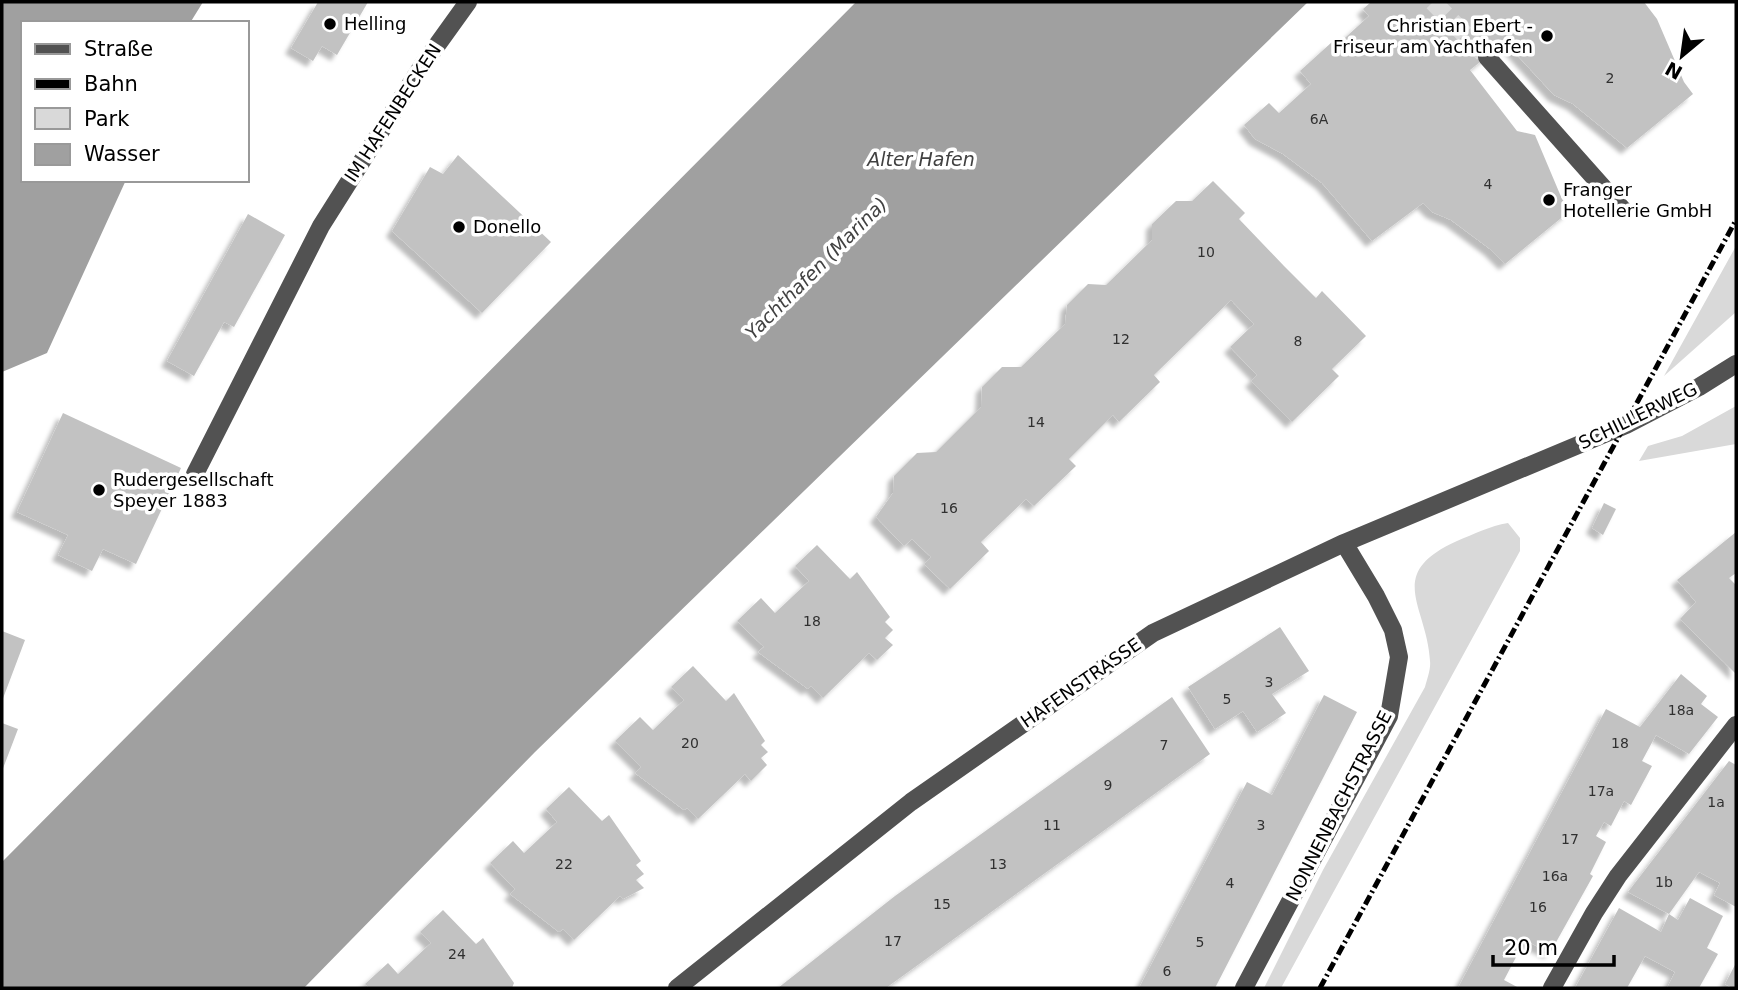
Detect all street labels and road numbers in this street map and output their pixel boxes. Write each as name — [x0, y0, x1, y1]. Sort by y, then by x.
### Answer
street label: IM HAFENBECKEN — [340, 40, 445, 186]
street label: SCHILLERWEG — [1575, 378, 1700, 453]
street label: HAFENSTRASSE — [1017, 633, 1145, 732]
street label: NONNENBACHSTRASSE — [1281, 707, 1396, 904]

